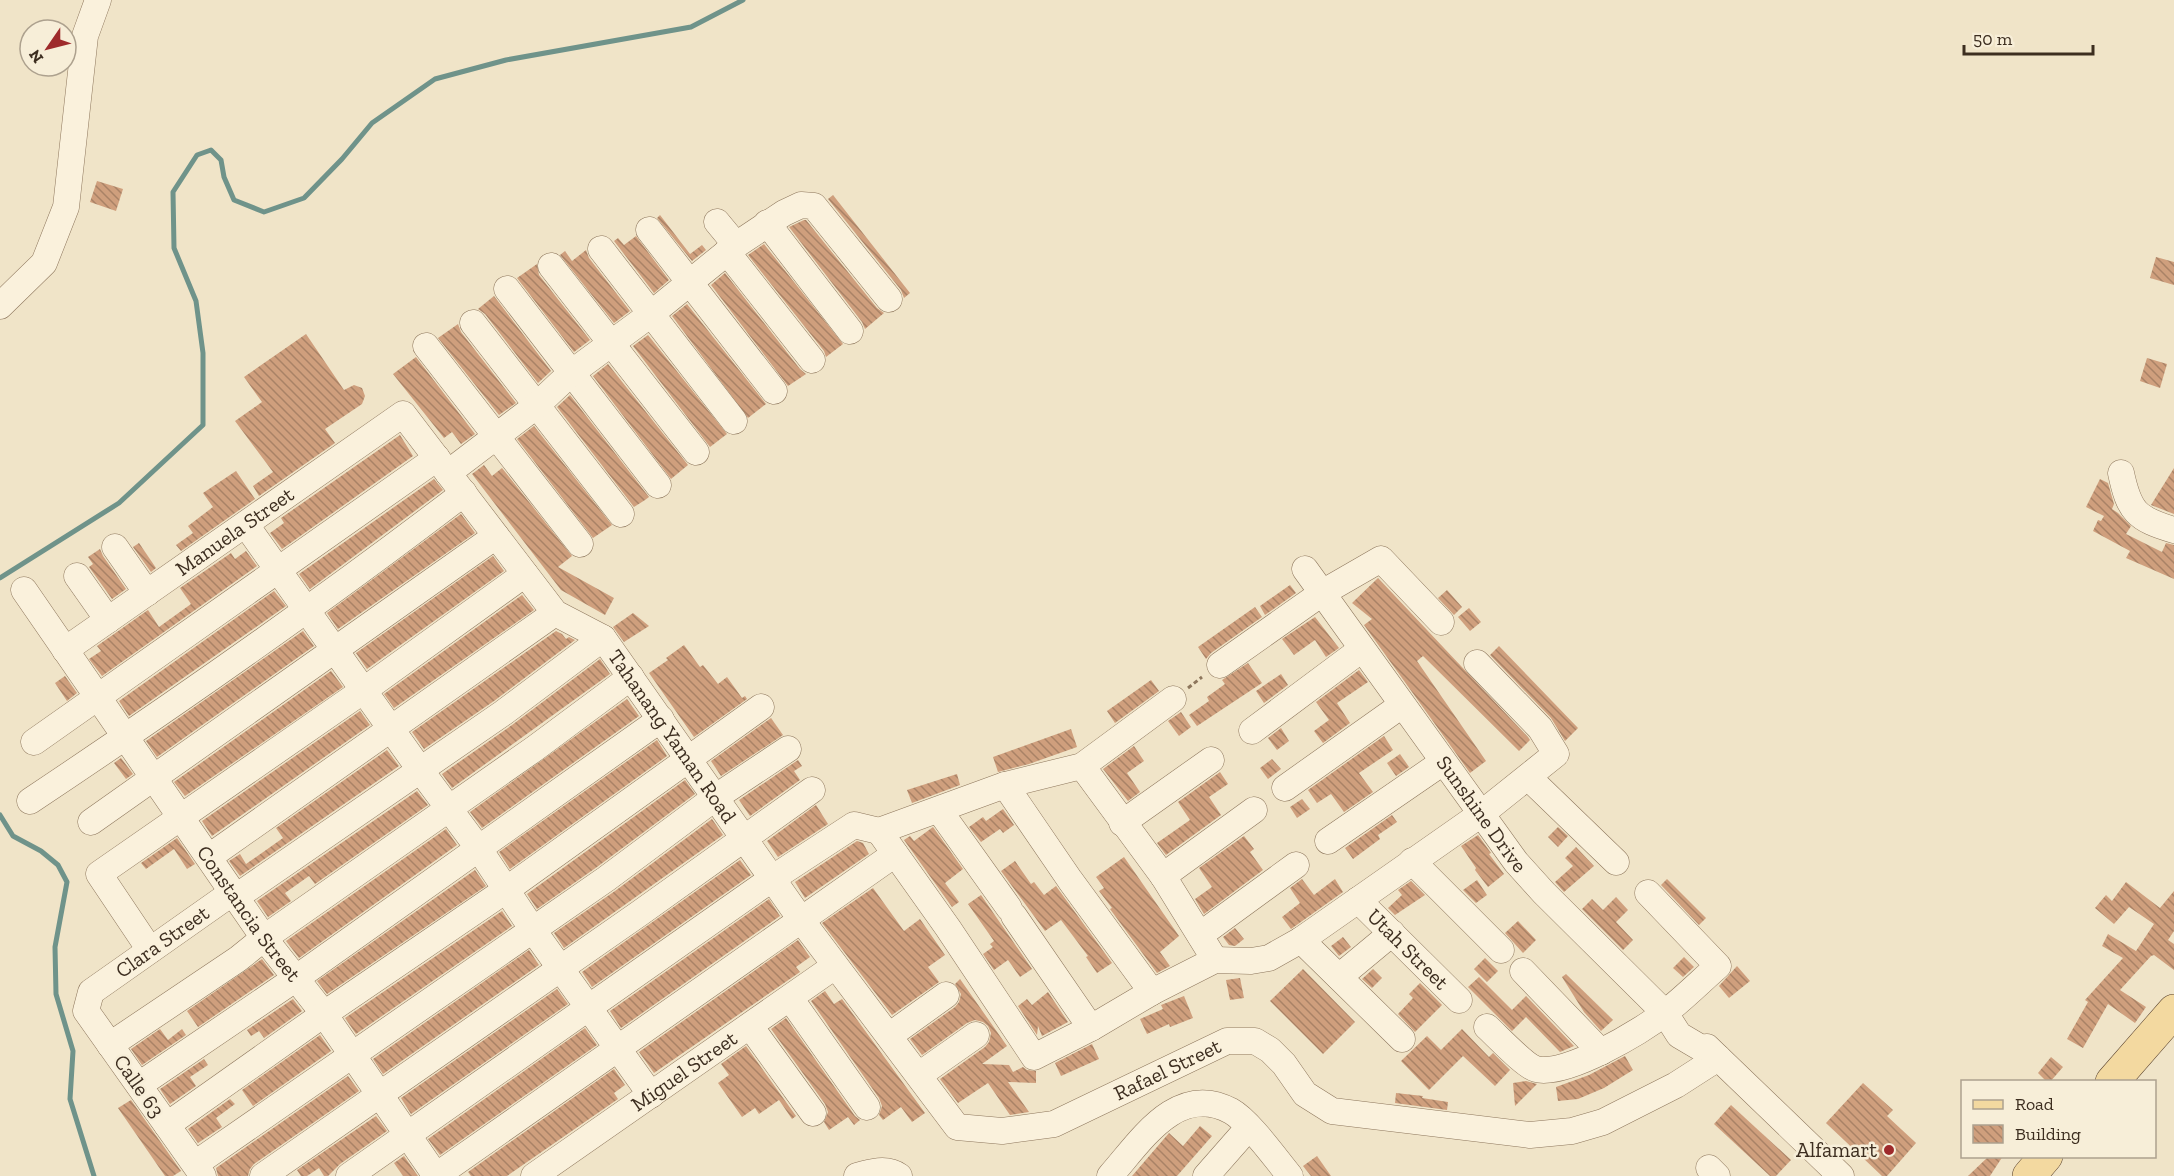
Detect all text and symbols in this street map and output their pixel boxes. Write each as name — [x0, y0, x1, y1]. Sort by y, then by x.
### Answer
north arrow — [18, 18, 78, 78]
scale bar — [1964, 18, 2093, 56]
text: 50 m — [1973, 28, 2013, 50]
text: N — [25, 46, 47, 67]
street label: Manuela Street — [171, 481, 298, 581]
street label: Tahanang Yaman Road — [603, 645, 742, 828]
street label: Sunshine Drive — [1431, 750, 1532, 878]
street label: Constancia Street — [192, 840, 307, 986]
street label: Clara Street — [110, 900, 214, 983]
street label: Utah Street — [1362, 903, 1454, 995]
street label: Miguel Street — [626, 1025, 742, 1116]
street label: Rafael Street — [1110, 1033, 1225, 1105]
street label: Calle 63 — [109, 1049, 170, 1122]
legend — [1961, 1080, 2156, 1158]
text: Road — [2015, 1093, 2054, 1115]
text: Building — [2015, 1123, 2081, 1145]
place label: Alfamart — [1796, 1137, 1877, 1162]
marker: Alfamart — [1882, 1143, 1896, 1157]

